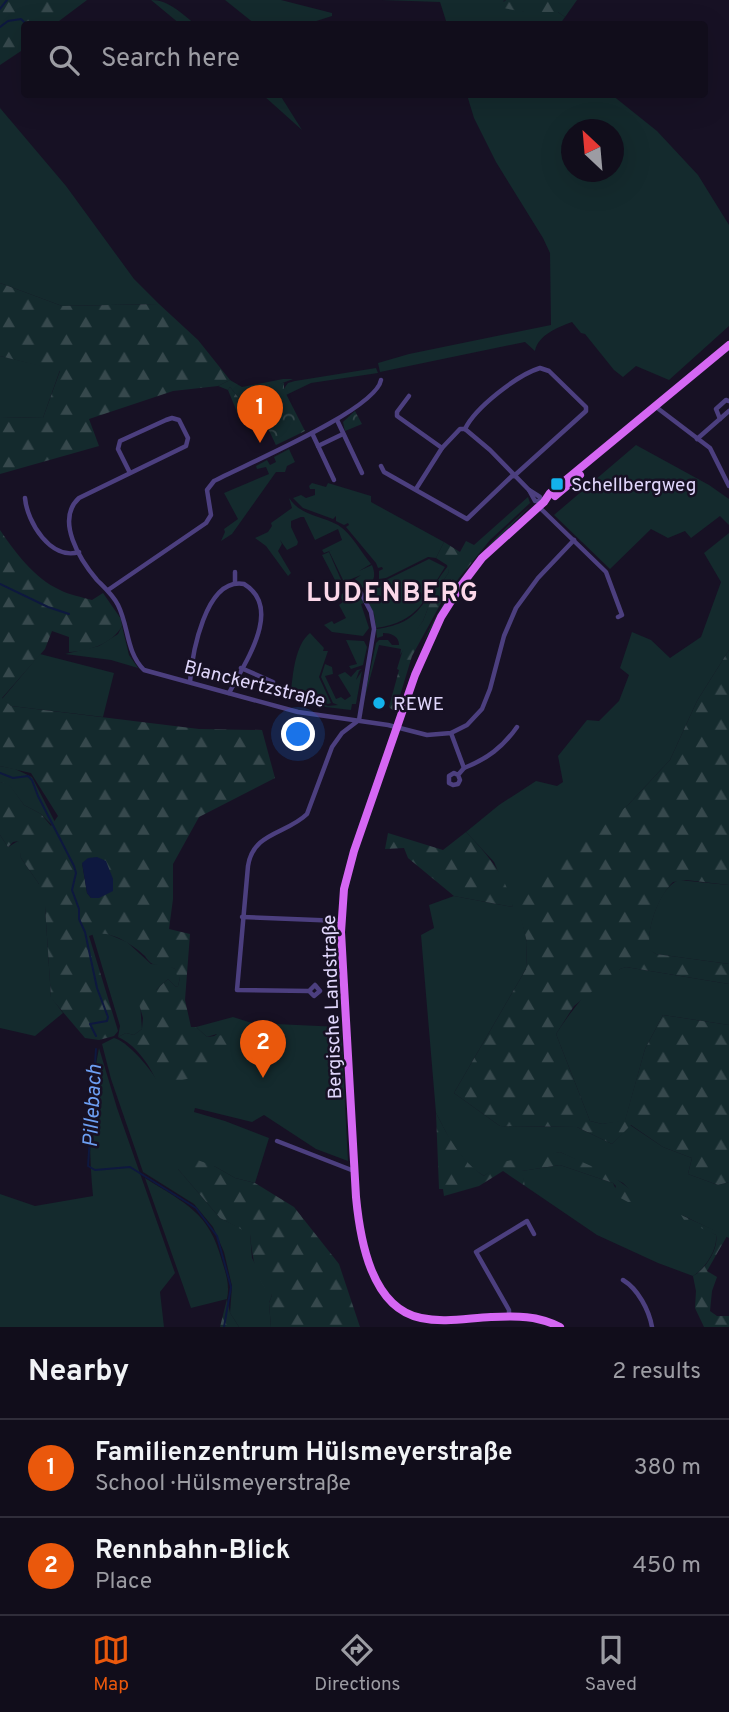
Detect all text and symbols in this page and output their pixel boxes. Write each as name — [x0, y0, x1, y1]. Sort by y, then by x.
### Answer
search box — [21, 21, 708, 98]
icon: search — [45, 41, 83, 79]
text: Search here — [101, 43, 240, 76]
north arrow — [561, 119, 624, 182]
pin: 1 — [237, 385, 283, 443]
place label: Schellbergweg — [571, 474, 696, 498]
marker: Schellbergweg — [549, 476, 565, 492]
district label: LUDENBERG — [306, 578, 480, 611]
street label: Blanckertzstraße — [181, 656, 328, 714]
place label: REWE — [393, 693, 444, 717]
marker: REWE — [371, 695, 387, 711]
your location — [281, 717, 315, 751]
street label: Bergische Landstraße — [318, 914, 348, 1100]
pin: 2 — [240, 1020, 286, 1078]
water label: Pillebach — [78, 1063, 109, 1148]
text: Nearby — [28, 1354, 129, 1391]
text: 2 results — [612, 1358, 701, 1387]
text: Familienzentrum Hülsmeyerstraße — [95, 1437, 512, 1470]
text: 1 — [46, 1454, 56, 1483]
text: 380 m — [634, 1454, 701, 1483]
text: School · Hülsmeyerstraße — [95, 1470, 351, 1499]
text: Rennbahn-Blick — [95, 1535, 290, 1568]
text: 2 — [44, 1552, 58, 1581]
text: 450 m — [633, 1552, 701, 1581]
text: Place — [95, 1568, 152, 1597]
tab: Map — [92, 1631, 130, 1697]
tab: Directions — [314, 1631, 401, 1697]
tab: Saved — [585, 1631, 637, 1697]

